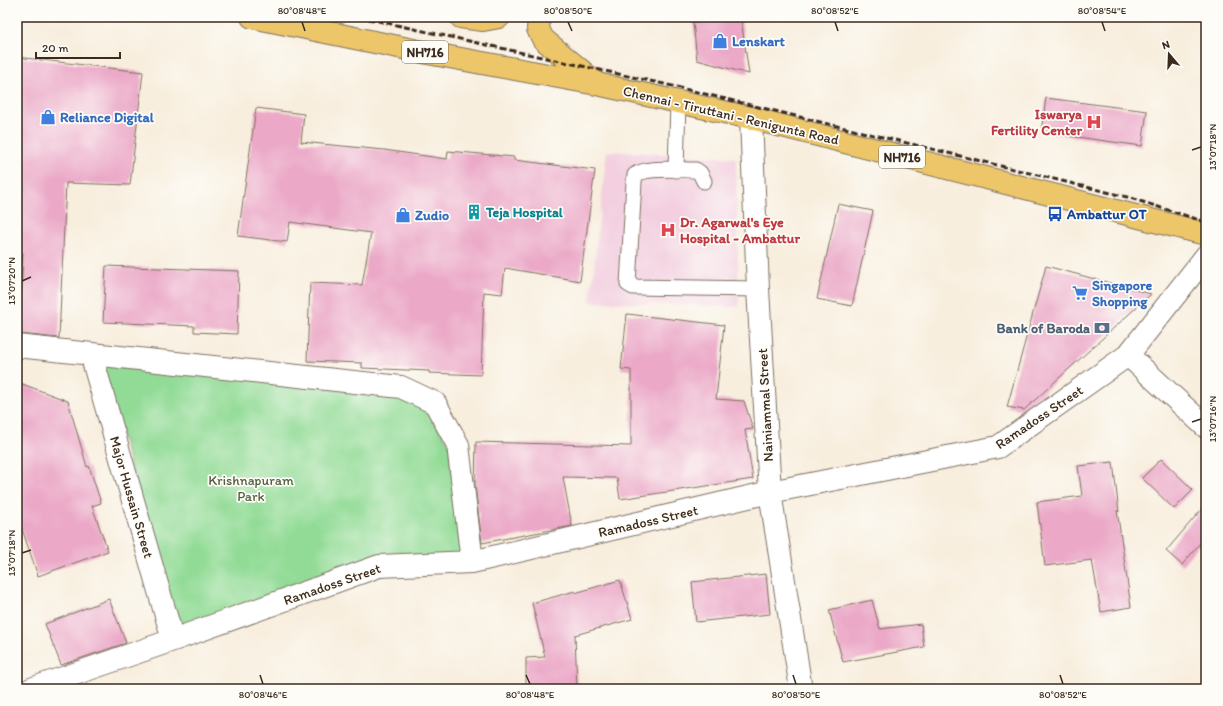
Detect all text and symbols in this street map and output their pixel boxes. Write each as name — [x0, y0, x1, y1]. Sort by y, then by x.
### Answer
text: 80°08'48"E — [278, 4, 327, 17]
text: 80°08'50"E — [544, 4, 593, 17]
text: 80°08'52"E — [811, 4, 859, 17]
text: 80°08'54"E — [1078, 4, 1127, 17]
shop icon: Lenskart — [711, 32, 729, 50]
place label: Lenskart — [732, 33, 786, 50]
scale bar — [36, 34, 120, 60]
north arrow — [1149, 34, 1189, 74]
text: N — [1160, 38, 1172, 52]
text: 20 m — [42, 41, 69, 55]
road number: NH716 — [402, 41, 448, 63]
street label: Chennai - Tiruttani - Renigunta Road — [621, 82, 841, 149]
place label: Iswarya Fertility Center — [991, 106, 1083, 139]
shop icon: Reliance Digital — [39, 108, 57, 126]
place label: Reliance Digital — [60, 109, 155, 126]
hospital icon: Iswarya Fertility Center — [1085, 113, 1103, 131]
text: 13°07'18"N — [1206, 123, 1219, 170]
road number: NH716 — [879, 146, 925, 168]
building icon: Teja Hospital — [465, 203, 483, 221]
place label: Teja Hospital — [485, 204, 564, 221]
bus stop icon: Ambattur OT — [1046, 205, 1064, 223]
shop icon: Zudio — [394, 206, 412, 224]
place label: Ambattur OT — [1066, 206, 1147, 223]
place label: Zudio — [415, 207, 449, 224]
place label: Dr. Agarwal's Eye Hospital - Ambattur — [680, 214, 800, 247]
hospital icon: Dr. Agarwal's Eye Hospital - Ambattur — [659, 221, 677, 239]
text: 13°07'20"N — [5, 257, 18, 305]
place label: Singapore Shopping — [1092, 277, 1152, 310]
supermarket icon: Singapore Shopping — [1071, 284, 1089, 302]
bank icon: Bank of Baroda — [1093, 319, 1111, 337]
place label: Bank of Baroda — [996, 320, 1090, 337]
street label: Nainiammal Street — [754, 348, 777, 462]
street label: Ramadoss Street — [992, 382, 1086, 453]
text: 13°07'16"N — [1206, 396, 1219, 442]
street label: Major Hussain Street — [106, 434, 157, 560]
park label: Krishnapuram Park — [208, 472, 294, 505]
street label: Ramadoss Street — [597, 502, 700, 541]
text: 13°07'18"N — [5, 529, 18, 576]
street label: Ramadoss Street — [281, 560, 383, 609]
text: 80°08'46"E — [239, 688, 288, 701]
text: 80°08'48"E — [506, 688, 555, 701]
text: 80°08'50"E — [772, 688, 821, 701]
text: 80°08'52"E — [1039, 688, 1087, 701]

